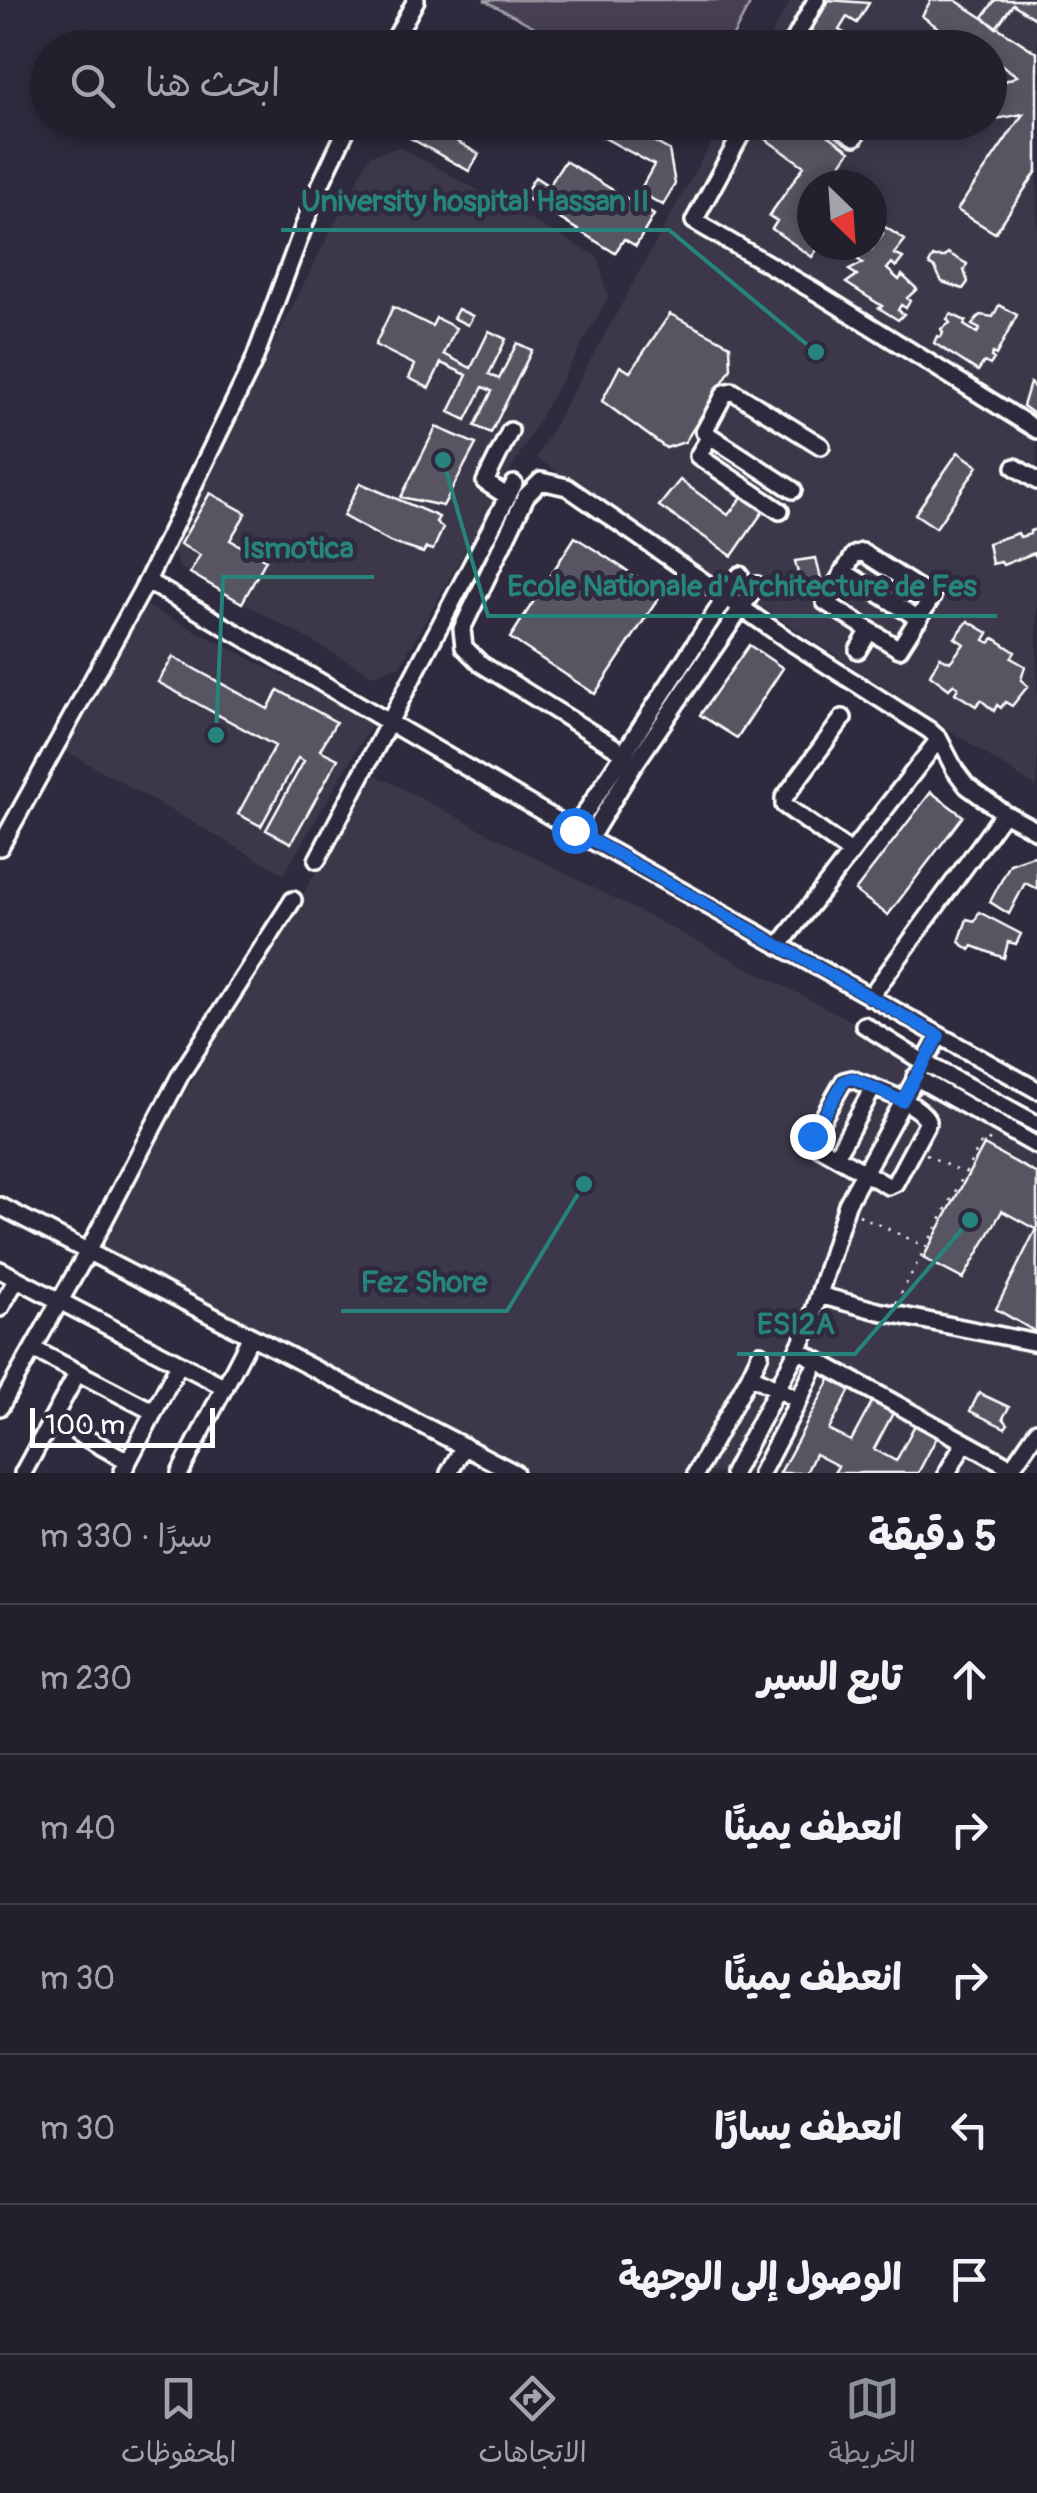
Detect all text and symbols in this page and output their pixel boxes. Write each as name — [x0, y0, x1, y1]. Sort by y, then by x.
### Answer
search box — [30, 30, 1007, 140]
icon: search — [65, 58, 120, 113]
text: ابحث هنا — [145, 60, 280, 108]
callout: University hospital Hassan II — [281, 170, 669, 230]
north arrow — [797, 170, 887, 260]
text: University hospital Hassan II — [301, 183, 649, 220]
callout: Ismotica — [223, 517, 374, 577]
text: Ismotica — [242, 530, 354, 567]
callout: Ecole Nationale d'Architecture de Fes — [488, 556, 997, 616]
text: Ecole Nationale d'Architecture de Fes — [507, 568, 977, 605]
route start — [552, 808, 598, 854]
route end — [790, 1114, 836, 1160]
callout: Fez Shore — [341, 1251, 507, 1311]
text: Fez Shore — [361, 1264, 489, 1301]
callout: ESI2A — [737, 1294, 855, 1354]
text: ESI2A — [757, 1306, 835, 1343]
scale bar — [30, 1403, 215, 1448]
text: 100 m — [45, 1408, 125, 1443]
text: 5 دقيقة — [868, 1511, 997, 1563]
text: سيرًا · 330 m — [40, 1517, 213, 1557]
icon: ahead — [942, 1652, 997, 1707]
text: تابع السير — [758, 1654, 902, 1702]
text: 230 m — [40, 1659, 132, 1699]
icon: right — [942, 1802, 997, 1857]
text: انعطف يمينًا — [724, 1804, 902, 1852]
text: 40 m — [40, 1809, 116, 1849]
icon: right — [942, 1952, 997, 2007]
text: انعطف يمينًا — [724, 1954, 902, 2002]
text: 30 m — [40, 1959, 115, 1999]
icon: left — [942, 2102, 997, 2157]
text: انعطف يسارًا — [714, 2104, 902, 2152]
text: 30 m — [40, 2109, 115, 2149]
icon: arrive — [942, 2252, 997, 2307]
text: الوصول إلى الوجهة — [618, 2254, 902, 2302]
tab: المحفوظات — [121, 2371, 236, 2477]
tab: الاتجاهات — [478, 2371, 587, 2477]
tab: الخريطة — [829, 2371, 916, 2477]

